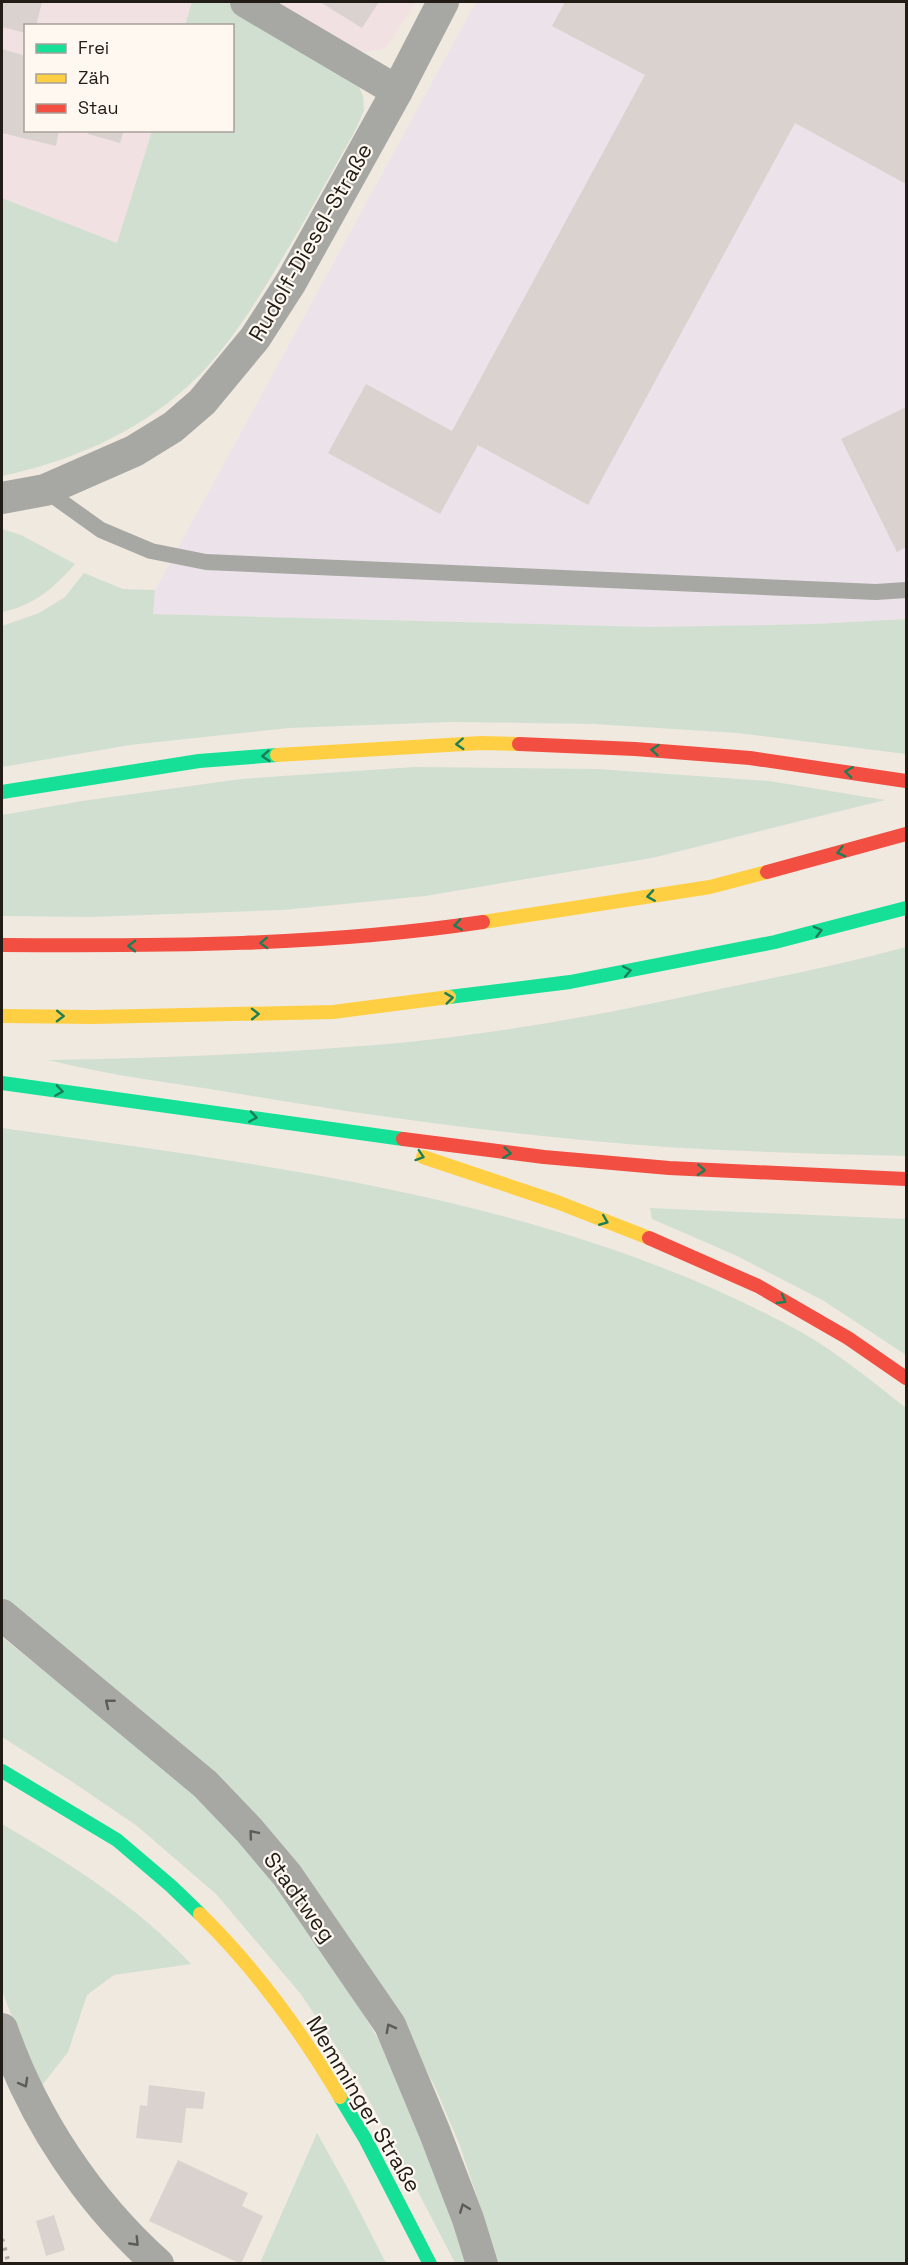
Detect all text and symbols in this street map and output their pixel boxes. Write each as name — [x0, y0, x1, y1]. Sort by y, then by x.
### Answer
legend — [24, 24, 234, 132]
text: Frei — [78, 36, 109, 59]
text: Zäh — [78, 66, 110, 89]
text: Stau — [78, 96, 118, 119]
street label: Rudolf-Diesel-Straße — [242, 138, 378, 346]
one-way arrow — [456, 738, 465, 751]
one-way arrow — [650, 744, 659, 757]
one-way arrow — [261, 749, 270, 762]
one-way arrow — [844, 766, 853, 779]
one-way arrow — [836, 845, 846, 857]
one-way arrow — [646, 889, 655, 901]
one-way arrow — [453, 919, 463, 931]
one-way arrow — [813, 925, 823, 938]
one-way arrow — [259, 937, 268, 949]
one-way arrow — [127, 940, 136, 952]
one-way arrow — [622, 965, 632, 978]
one-way arrow — [444, 992, 454, 1004]
one-way arrow — [250, 1008, 259, 1020]
one-way arrow — [55, 1010, 64, 1023]
one-way arrow — [55, 1085, 64, 1097]
one-way arrow — [247, 1110, 257, 1123]
one-way arrow — [502, 1146, 511, 1158]
one-way arrow — [414, 1149, 425, 1161]
one-way arrow — [696, 1164, 705, 1177]
one-way arrow — [598, 1213, 609, 1226]
one-way arrow — [776, 1293, 786, 1304]
one-way arrow — [105, 1699, 116, 1710]
one-way arrow — [249, 1830, 260, 1841]
street label: Stadtweg — [258, 1846, 342, 1948]
street label: Memminger Straße — [300, 2011, 428, 2197]
one-way arrow — [386, 2023, 397, 2034]
one-way arrow — [17, 2077, 28, 2087]
one-way arrow — [459, 2203, 471, 2214]
one-way arrow — [127, 2234, 138, 2245]

